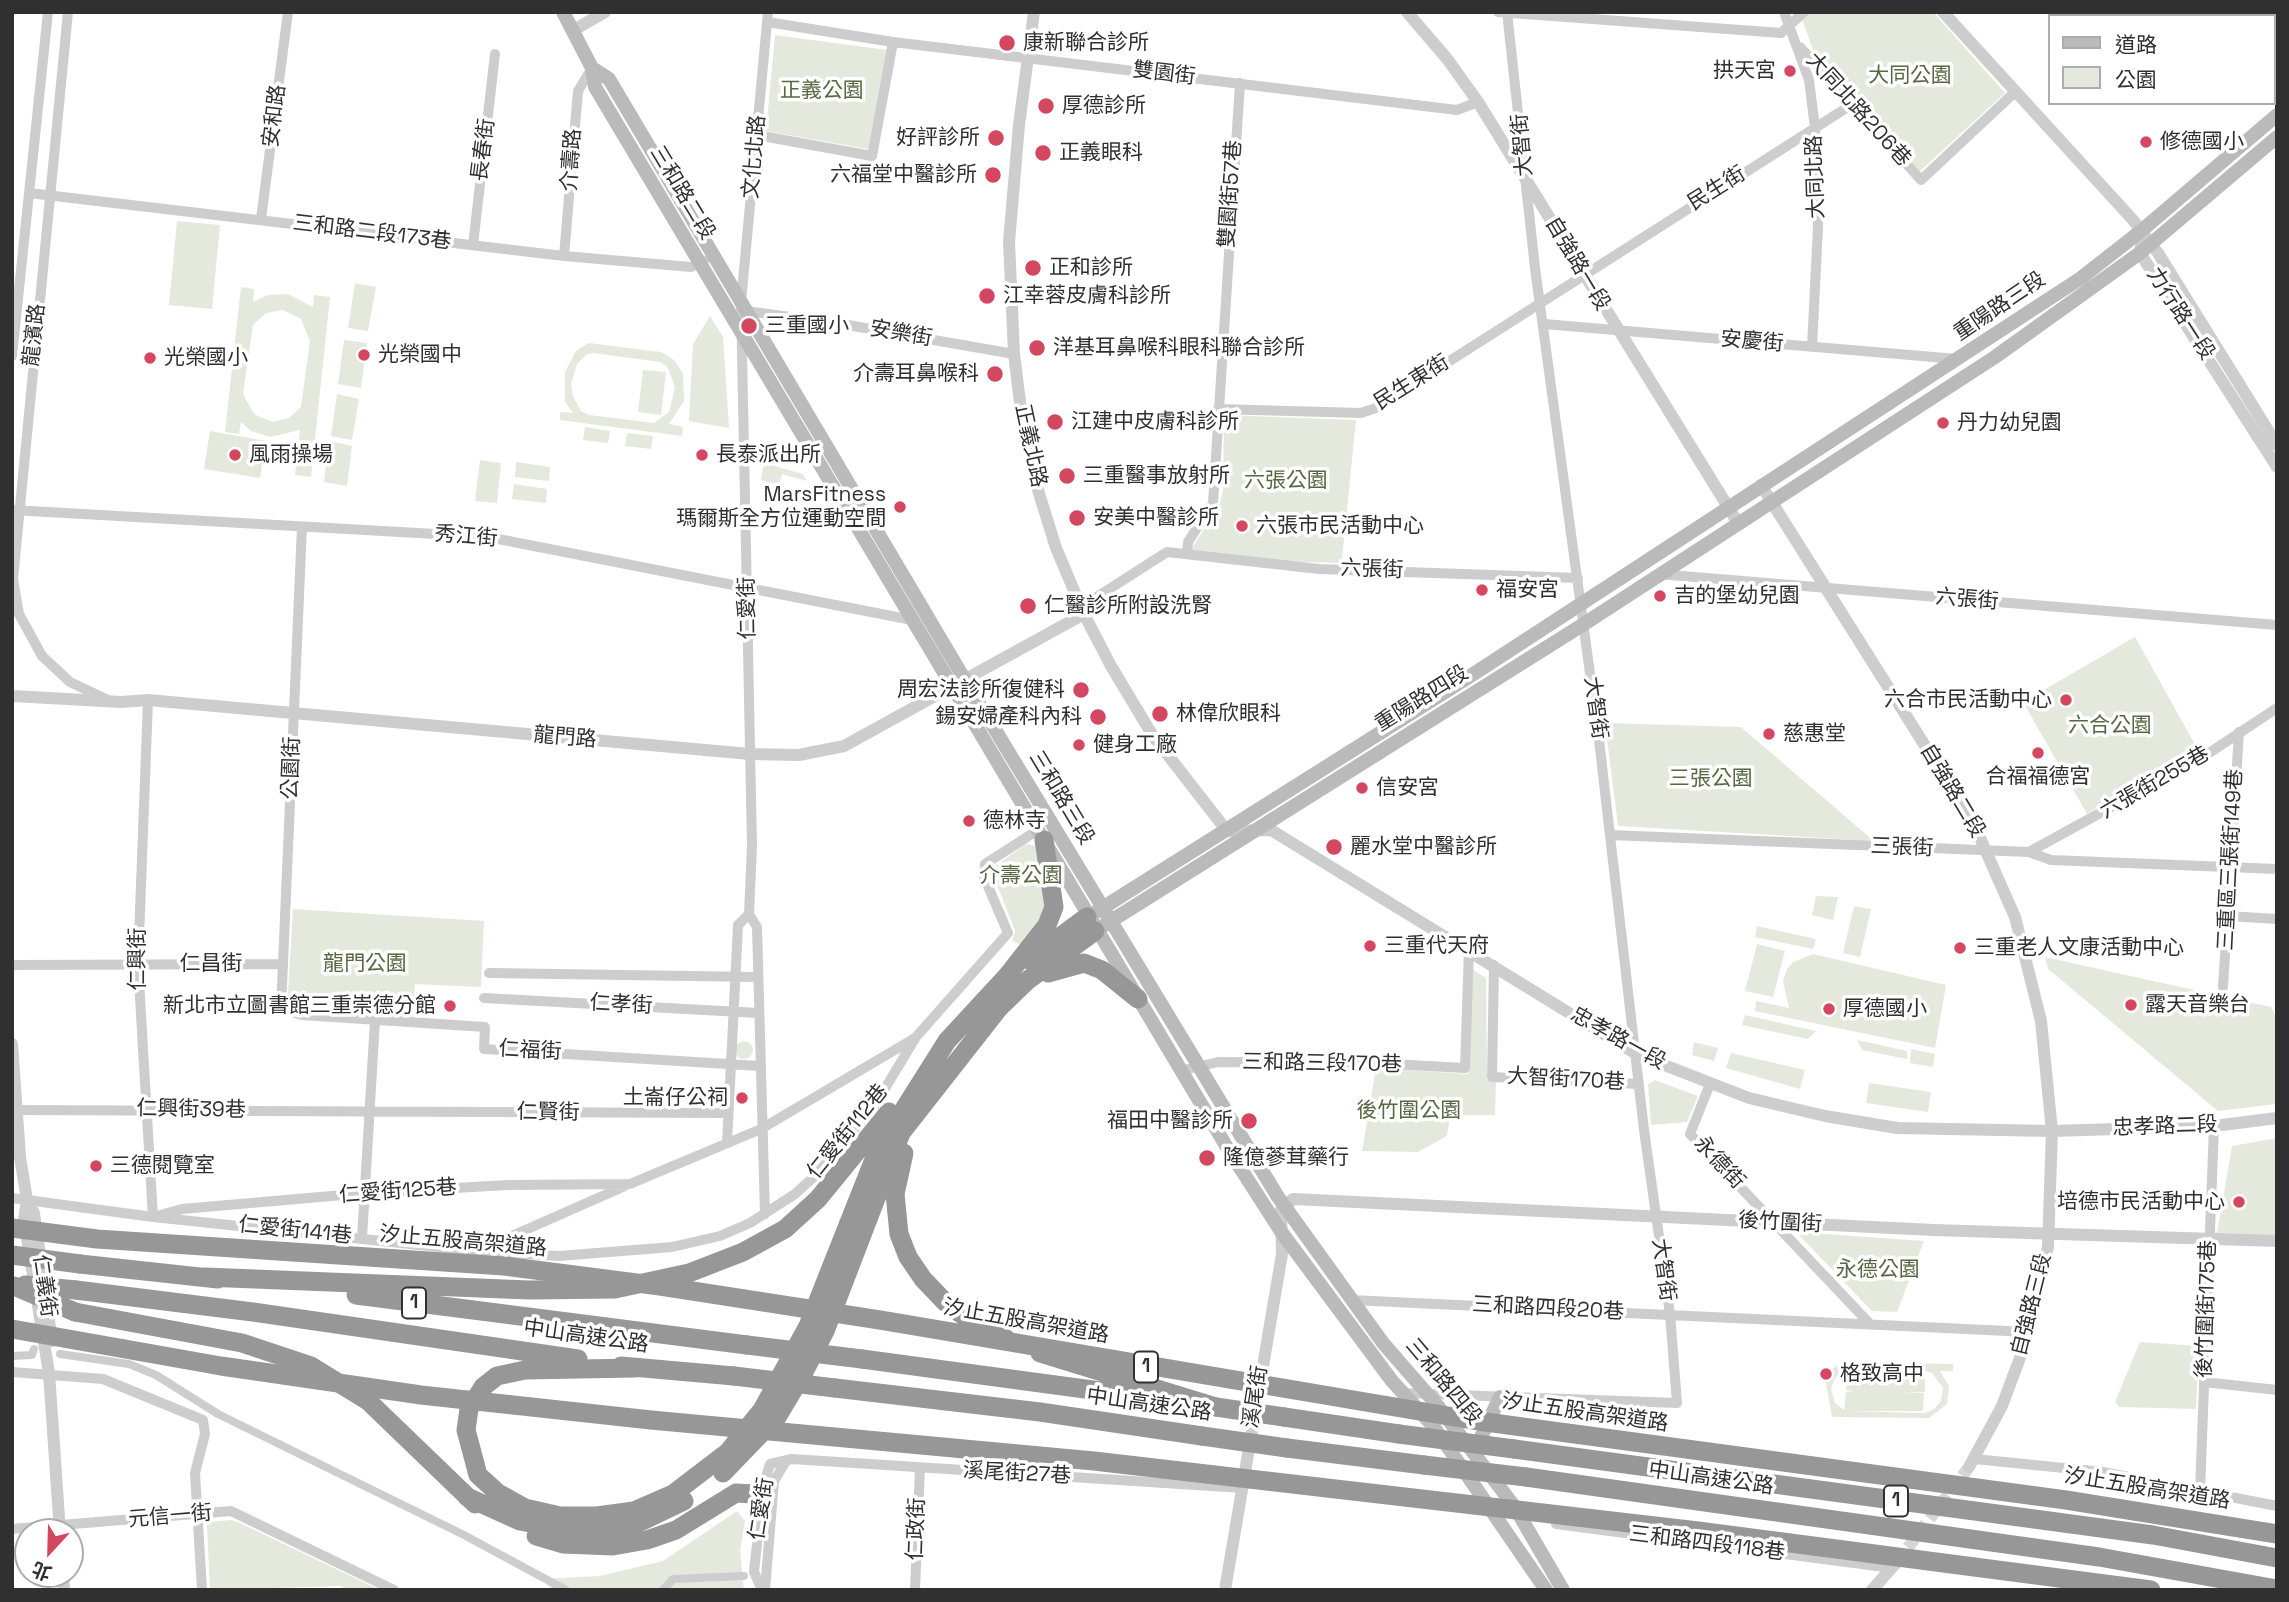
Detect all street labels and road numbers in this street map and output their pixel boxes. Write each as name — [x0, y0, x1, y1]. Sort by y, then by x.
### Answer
street label: 大同北路206巷 — [1800, 48, 1916, 172]
street label: 雙園街 — [1131, 58, 1197, 90]
street label: 安和路 — [259, 83, 291, 149]
street label: 大智街 — [1508, 113, 1538, 177]
street label: 文化北路 — [739, 114, 771, 200]
street label: 長春街 — [468, 117, 500, 183]
street label: 介壽路 — [557, 128, 587, 192]
street label: 大同北路 — [1802, 135, 1830, 219]
street label: 雙園街57巷 — [1215, 139, 1247, 249]
street label: 三和路二段 — [644, 142, 720, 244]
street label: 民生街 — [1684, 162, 1750, 216]
street label: 三和路二段173巷 — [291, 211, 453, 255]
street label: 自強路一段 — [1539, 213, 1615, 315]
street label: 力行路一段 — [2141, 263, 2219, 365]
street label: 重陽路三段 — [1949, 267, 2051, 347]
street label: 龍濱路 — [19, 302, 51, 368]
street label: 安樂街 — [868, 316, 934, 352]
street label: 安慶街 — [1720, 327, 1784, 357]
street label: 民生東街 — [1370, 350, 1454, 416]
street label: 正義北路 — [1009, 402, 1051, 490]
street label: 秀江街 — [434, 522, 498, 552]
street label: 六張街 — [1340, 556, 1404, 584]
street label: 仁愛街 — [735, 576, 761, 640]
street label: 六張街 — [1935, 585, 1999, 615]
street label: 重陽路四段 — [1371, 660, 1473, 738]
street label: 大智街 — [1578, 675, 1612, 741]
street label: 龍門路 — [533, 723, 597, 753]
street label: 公園街 — [278, 736, 306, 800]
street label: 自強路二段 — [1914, 740, 1990, 842]
street label: 六張街255巷 — [2096, 742, 2214, 824]
street label: 三和路三段 — [1023, 747, 1099, 849]
street label: 三重區三張街149巷 — [2214, 769, 2248, 951]
street label: 三張街 — [1870, 834, 1934, 862]
street label: 仁興街 — [125, 928, 151, 990]
street label: 仁昌街 — [180, 951, 242, 977]
street label: 仁孝街 — [589, 991, 653, 1019]
street label: 忠孝路一段 — [1566, 1003, 1670, 1075]
street label: 仁福街 — [498, 1037, 562, 1065]
street label: 三和路三段170巷 — [1242, 1050, 1402, 1078]
street label: 大智街170巷 — [1506, 1064, 1626, 1096]
street label: 仁愛街112巷 — [802, 1080, 894, 1184]
street label: 仁興街39巷 — [136, 1096, 246, 1124]
street label: 仁賢街 — [516, 1100, 580, 1126]
street label: 忠孝路二段 — [2112, 1113, 2218, 1141]
street label: 永德街 — [1688, 1131, 1750, 1195]
street label: 仁愛街125巷 — [338, 1175, 458, 1209]
street label: 後竹圍街 — [1737, 1208, 1823, 1238]
street label: 仁愛街141巷 — [237, 1213, 353, 1249]
street label: 汐止五股高架道路 — [378, 1222, 548, 1262]
street label: 大智街 — [1646, 1237, 1680, 1303]
street label: 後竹圍街175巷 — [2192, 1240, 2222, 1378]
street label: 自強路三段 — [2007, 1251, 2057, 1359]
street label: 仁義街 — [27, 1253, 61, 1319]
road number: 1 — [402, 1288, 426, 1318]
street label: 三和路四段20巷 — [1471, 1292, 1625, 1326]
street label: 汐止五股高架道路 — [941, 1295, 1111, 1349]
street label: 中山高速公路 — [522, 1316, 650, 1358]
street label: 三和路四段 — [1400, 1334, 1486, 1430]
road number: 1 — [1134, 1352, 1158, 1382]
street label: 溪尾街 — [1239, 1364, 1273, 1430]
street label: 中山高速公路 — [1085, 1384, 1213, 1426]
street label: 汐止五股高架道路 — [1500, 1389, 1670, 1437]
street label: 中山高速公路 — [1647, 1458, 1775, 1500]
street label: 溪尾街27巷 — [962, 1459, 1072, 1489]
street label: 汐止五股高架道路 — [2062, 1463, 2232, 1515]
street label: 仁愛街 — [745, 1476, 779, 1542]
road number: 1 — [1884, 1485, 1908, 1516]
street label: 仁政街 — [903, 1497, 931, 1561]
street label: 元信一街 — [127, 1501, 213, 1533]
street label: 三和路四段118巷 — [1628, 1522, 1786, 1566]

